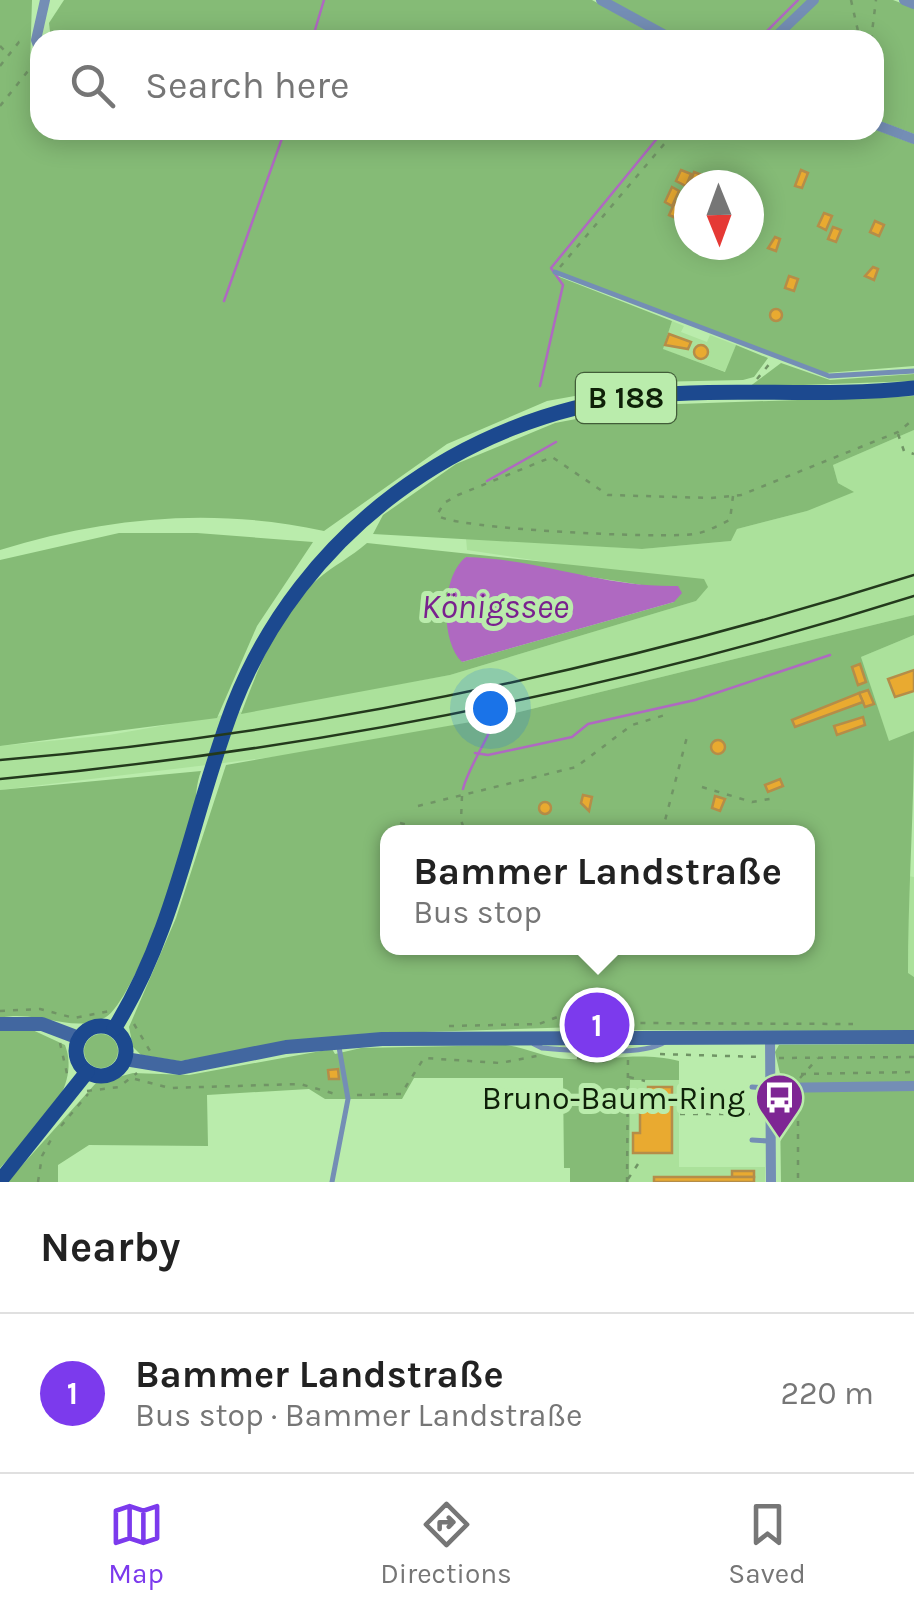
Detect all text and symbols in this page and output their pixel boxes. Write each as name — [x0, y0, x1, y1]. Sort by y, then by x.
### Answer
search box — [30, 30, 884, 140]
icon: search — [65, 58, 120, 113]
text: Search here — [145, 63, 349, 108]
north arrow — [674, 170, 764, 260]
road number: B 188 — [576, 373, 676, 423]
water label: Königssee — [421, 586, 569, 627]
your location — [465, 683, 516, 734]
popup — [380, 825, 815, 955]
text: Bammer Landstraße — [413, 849, 782, 894]
text: Bus stop — [413, 894, 542, 931]
pin: 1 — [564, 988, 630, 1062]
bus stop icon: Bruno-Baum-Ring — [754, 1072, 806, 1140]
place label: Bruno-Baum-Ring — [482, 1080, 745, 1117]
text: Nearby — [40, 1222, 180, 1272]
text: Bammer Landstraße — [135, 1352, 504, 1397]
text: 1 — [67, 1375, 78, 1412]
text: 220 m — [780, 1375, 874, 1412]
text: Bus stop · Bammer Landstraße — [135, 1397, 583, 1434]
tab: Map — [108, 1497, 164, 1590]
tab: Directions — [380, 1497, 512, 1590]
tab: Saved — [728, 1497, 806, 1590]

